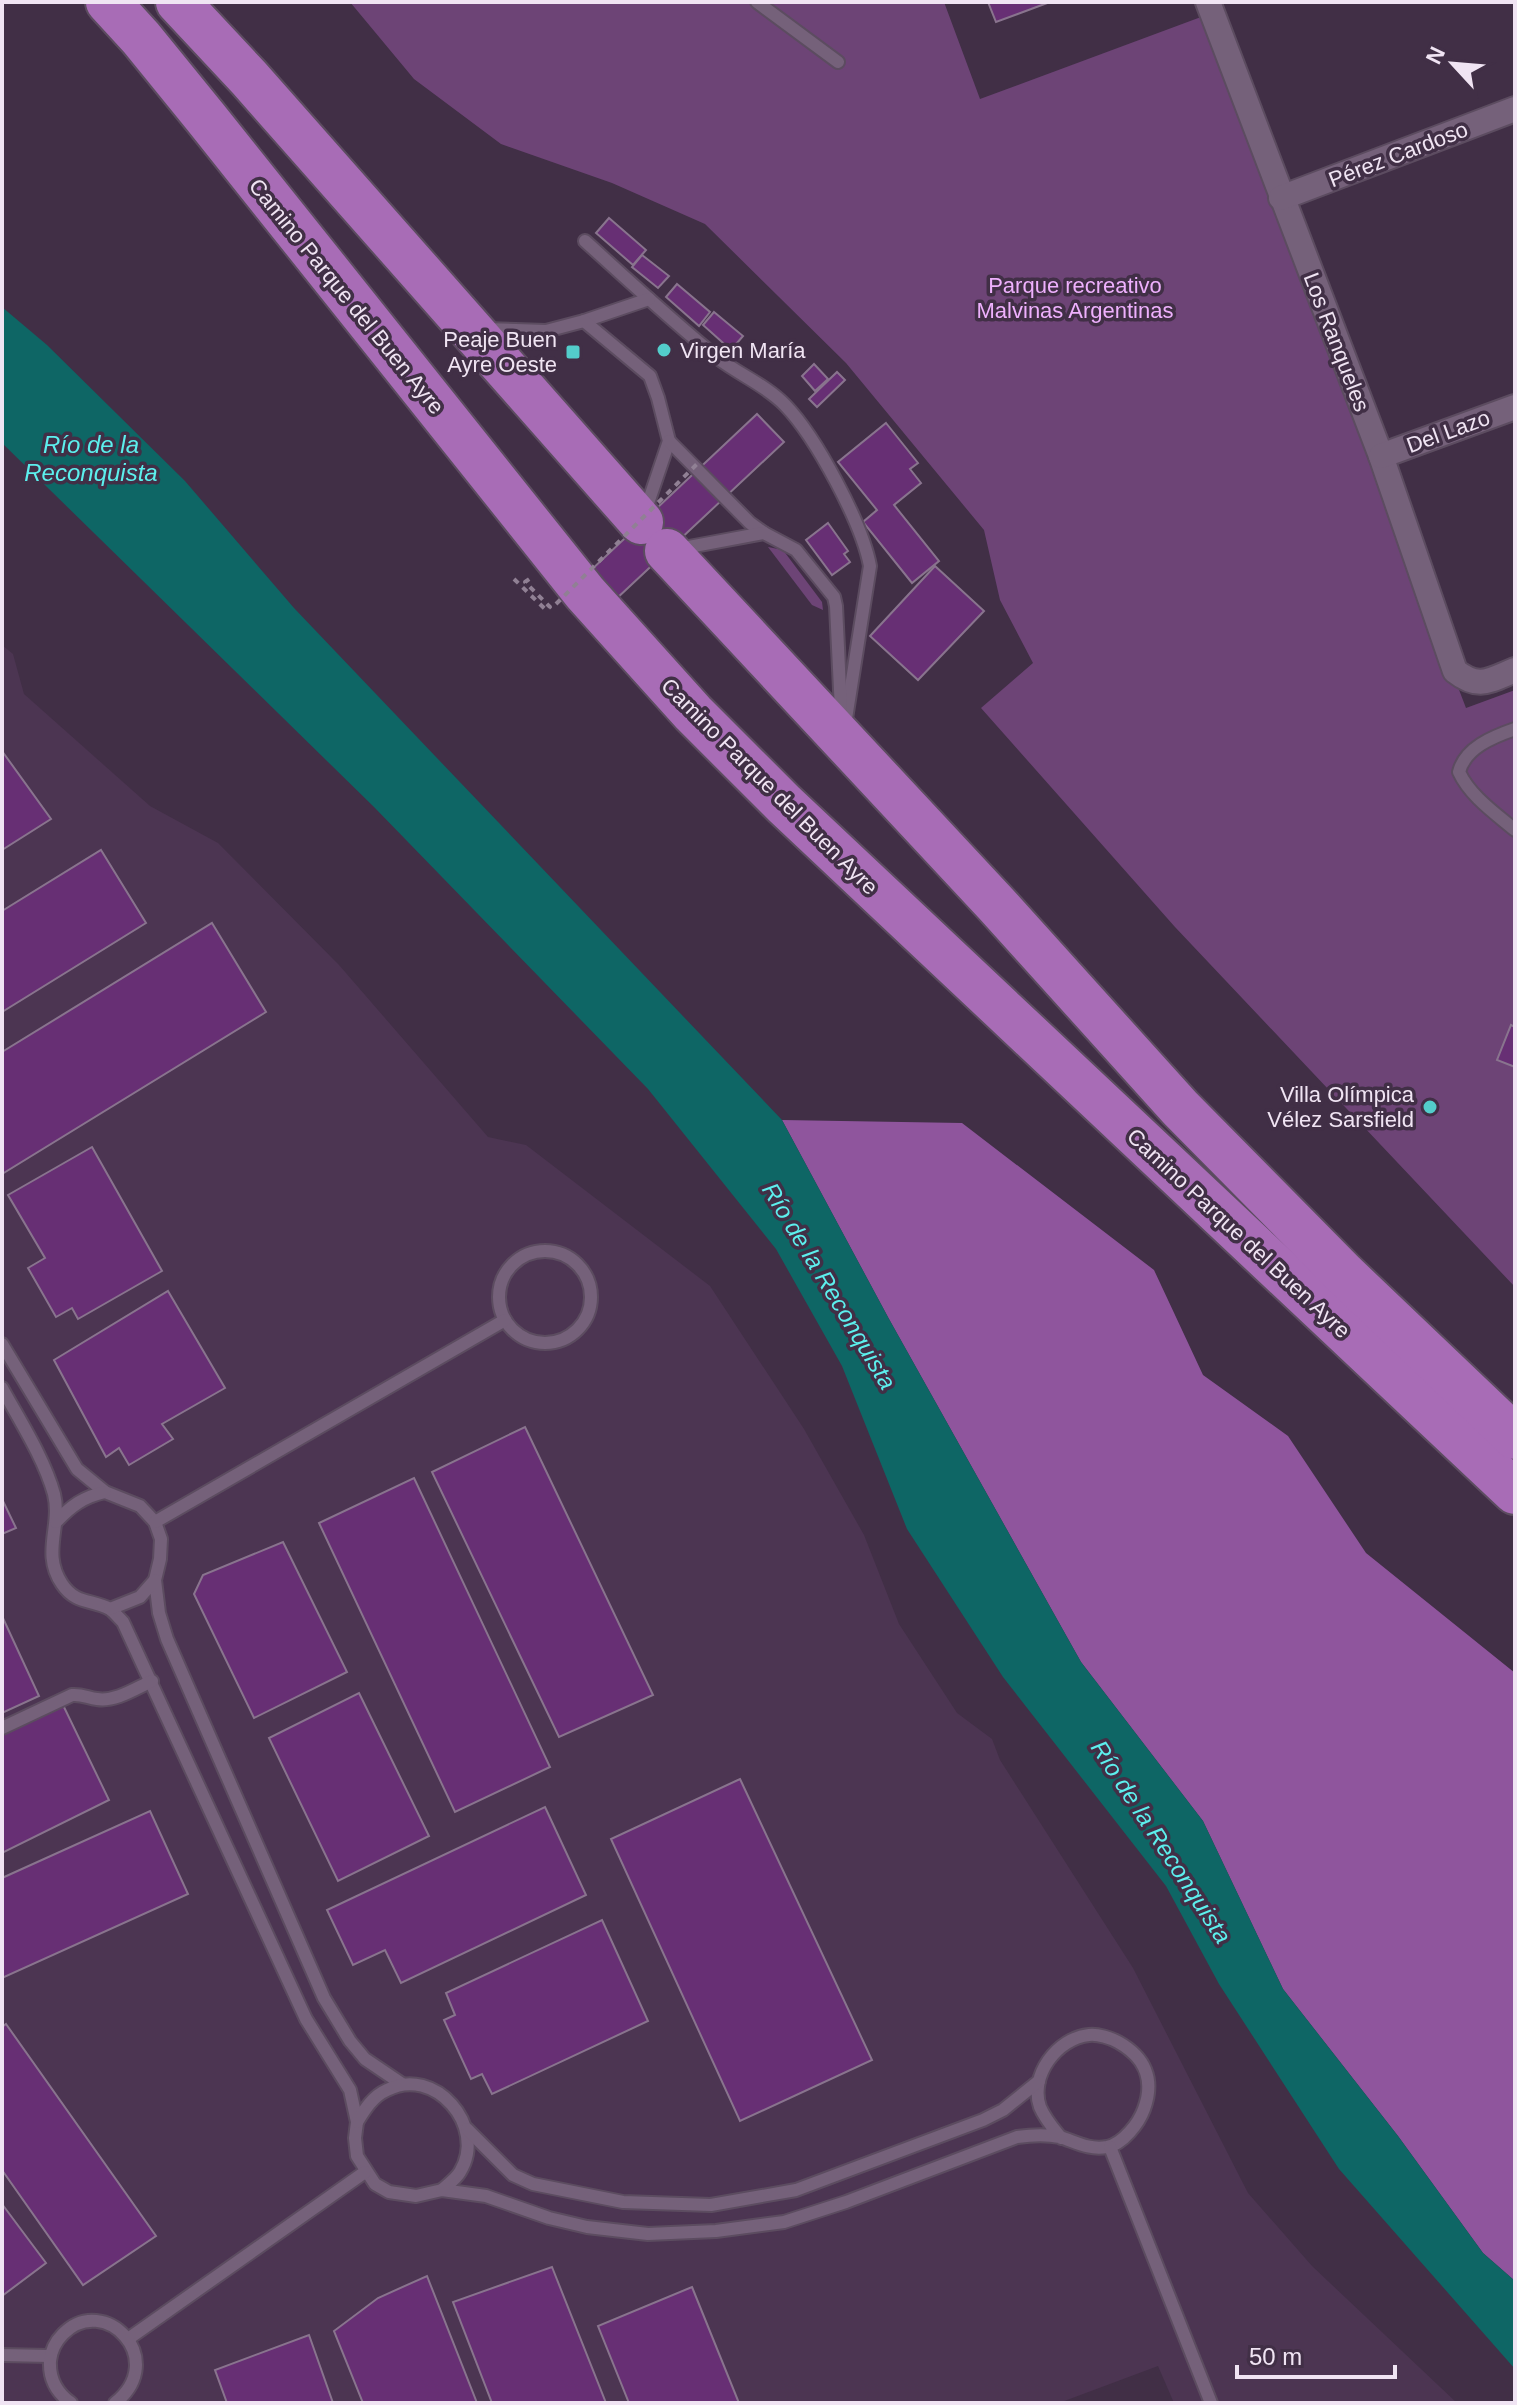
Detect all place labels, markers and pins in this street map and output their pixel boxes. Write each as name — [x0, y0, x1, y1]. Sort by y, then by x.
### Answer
place label: Peaje Buen Ayre Oeste — [443, 327, 557, 377]
place label: Virgen María — [680, 338, 806, 363]
marker: Virgen María — [655, 341, 673, 359]
marker: Peaje Buen Ayre Oeste — [564, 343, 582, 361]
place label: Villa Olímpica Vélez Sarsfield — [1267, 1082, 1415, 1132]
marker: Villa Olímpica Vélez Sarsfield — [1421, 1098, 1439, 1116]

